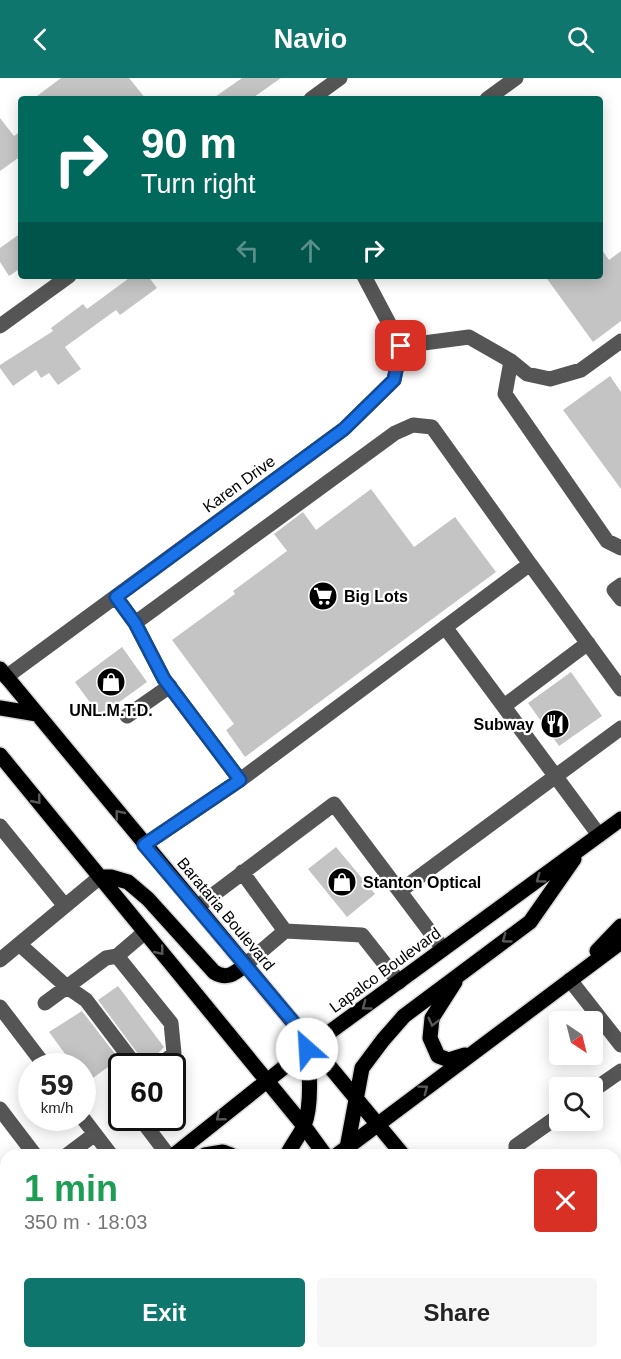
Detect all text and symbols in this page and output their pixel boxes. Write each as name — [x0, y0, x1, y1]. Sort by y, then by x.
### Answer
icon: back — [24, 23, 57, 56]
icon: search — [564, 23, 597, 56]
text: Navio — [274, 24, 347, 54]
icon: right — [42, 120, 120, 198]
text: 90 m — [141, 120, 237, 167]
text: Turn right — [141, 169, 256, 199]
icon: left — [231, 234, 264, 267]
icon: ahead — [294, 234, 327, 267]
icon: right — [357, 234, 390, 267]
pin — [375, 320, 426, 371]
icon: arrive — [384, 329, 417, 362]
street label: Karen Drive — [200, 452, 278, 516]
supermarket icon: Big Lots — [307, 580, 339, 612]
place label: Big Lots — [344, 588, 408, 605]
shop icon: UNL.M.T.D. — [95, 666, 127, 698]
place label: UNL.M.T.D. — [69, 702, 153, 719]
restaurant icon: Subway — [539, 708, 571, 740]
place label: Subway — [474, 716, 534, 733]
one-way arrow — [30, 794, 41, 805]
one-way arrow — [116, 810, 127, 821]
street label: Barataria Boulevard — [174, 854, 278, 974]
shop icon: Stanton Optical — [326, 866, 358, 898]
one-way arrow — [535, 871, 546, 882]
place label: Stanton Optical — [363, 874, 481, 891]
street label: Lapalco Boulevard — [326, 924, 444, 1016]
one-way arrow — [502, 932, 513, 943]
one-way arrow — [153, 945, 164, 956]
one-way arrow — [361, 999, 372, 1010]
north arrow — [549, 1011, 603, 1065]
map controls — [549, 1011, 603, 1131]
position arrow — [275, 1017, 339, 1081]
one-way arrow — [428, 1017, 441, 1027]
speed limit sign: 60 — [108, 1053, 186, 1131]
text: 59 — [40, 1068, 74, 1101]
button: search — [549, 1077, 603, 1131]
one-way arrow — [418, 1085, 429, 1096]
text: km/h — [41, 1099, 73, 1116]
one-way arrow — [216, 1110, 227, 1121]
text: 1 min — [24, 1168, 118, 1209]
button: close — [534, 1169, 597, 1232]
text: 350 m · 18:03 — [24, 1211, 147, 1233]
button: Exit — [24, 1278, 305, 1347]
button: Share — [317, 1278, 597, 1347]

